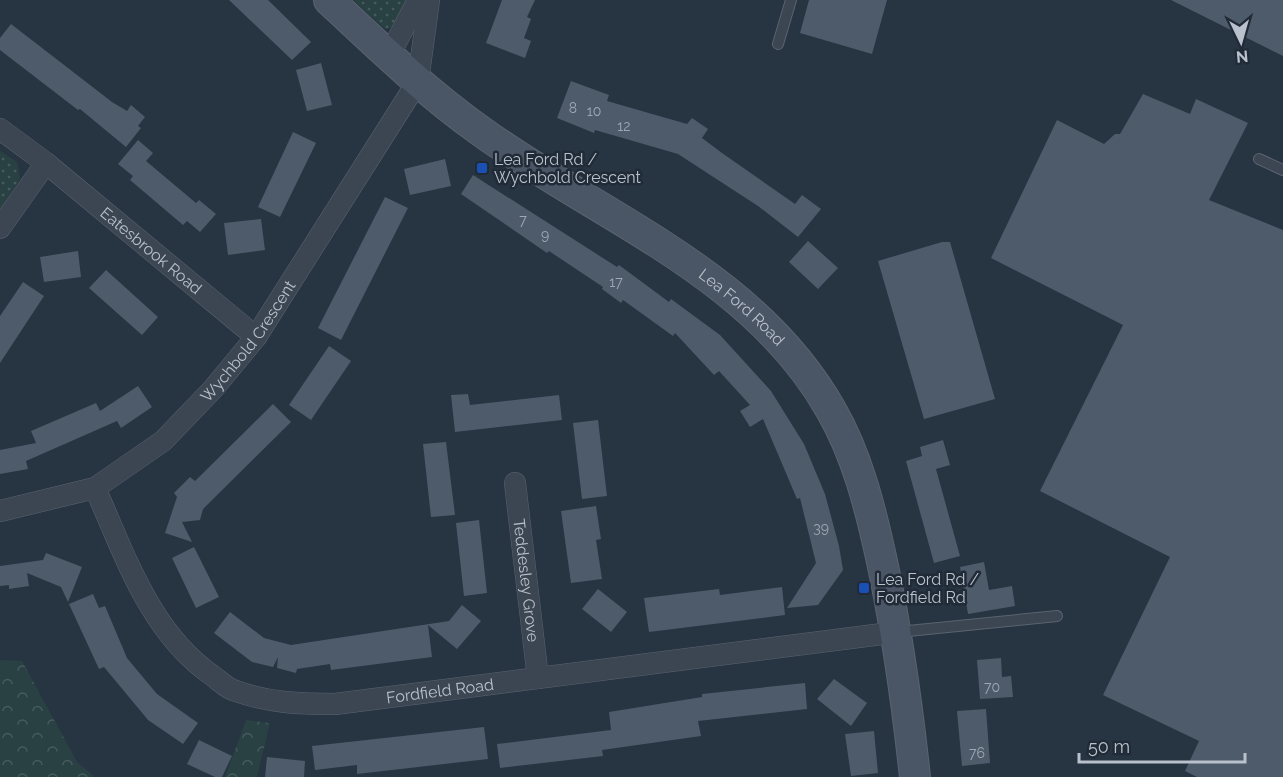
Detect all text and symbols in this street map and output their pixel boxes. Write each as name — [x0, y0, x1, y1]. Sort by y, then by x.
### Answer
north arrow — [1211, 12, 1271, 72]
text: N — [1235, 46, 1249, 66]
house number: 8 — [569, 100, 577, 116]
house number: 10 — [587, 103, 601, 119]
house number: 12 — [617, 118, 631, 134]
place label: Lea Ford Rd / Wychbold Crescent — [494, 150, 642, 187]
marker: Lea Ford Rd / Wychbold Crescent — [475, 161, 489, 175]
street label: Eatesbrook Road — [96, 203, 206, 298]
house number: 7 — [519, 212, 527, 228]
house number: 9 — [541, 227, 549, 243]
street label: Lea Ford Road — [695, 265, 789, 350]
house number: 17 — [609, 274, 623, 290]
street label: Wychbold Crescent — [197, 276, 300, 406]
street label: Teddesley Grove — [509, 518, 543, 643]
house number: 39 — [813, 520, 829, 536]
place label: Lea Ford Rd / Fordfield Rd — [876, 570, 979, 607]
marker: Lea Ford Rd / Fordfield Rd — [857, 581, 871, 595]
street label: Fordfield Road — [385, 675, 495, 707]
house number: 70 — [984, 679, 1000, 695]
scale bar — [1079, 726, 1246, 764]
text: 50 m — [1088, 736, 1130, 757]
house number: 76 — [969, 745, 985, 761]

